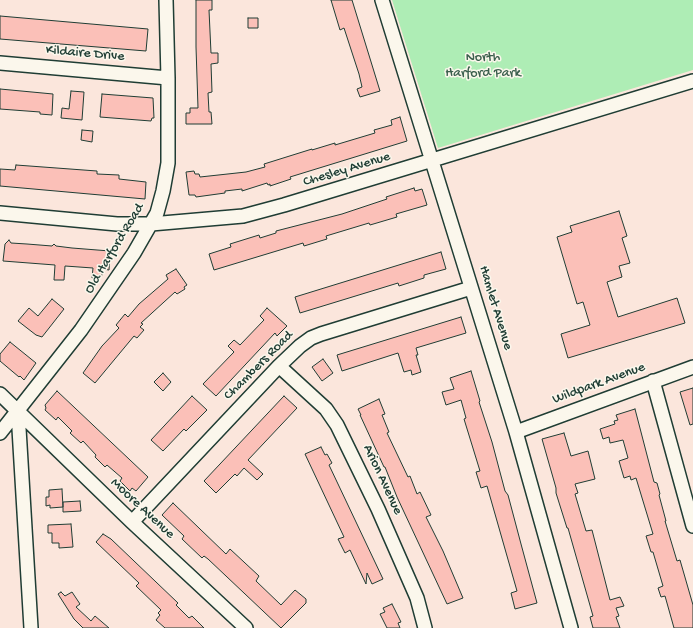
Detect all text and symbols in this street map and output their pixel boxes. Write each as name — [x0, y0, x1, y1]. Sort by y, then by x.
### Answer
street label: Kildaire Drive — [45, 42, 125, 66]
park label: North Harford Park — [445, 50, 521, 82]
street label: Chesley Avenue — [301, 149, 393, 191]
street label: Old Harford Road — [81, 201, 149, 297]
street label: Hamlet Avenue — [474, 264, 516, 352]
street label: Chambers Road — [221, 328, 297, 404]
street label: Wildpark Avenue — [550, 359, 648, 409]
street label: Arion Avenue — [358, 442, 406, 518]
street label: Moore Avenue — [106, 475, 178, 543]

